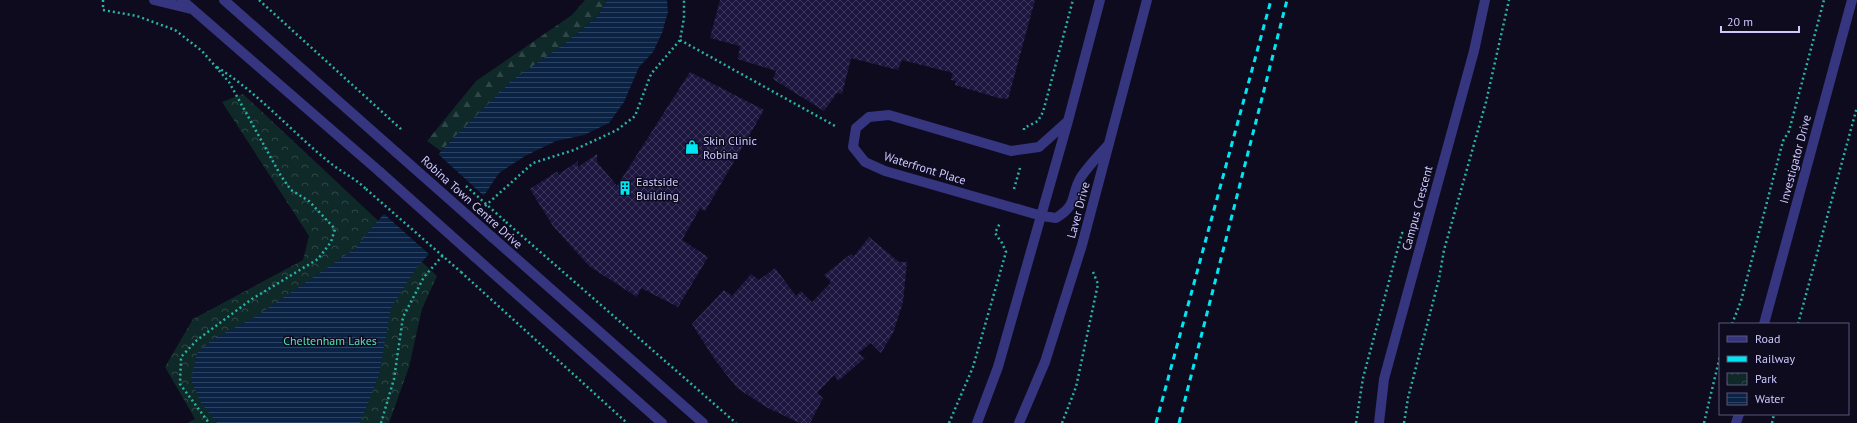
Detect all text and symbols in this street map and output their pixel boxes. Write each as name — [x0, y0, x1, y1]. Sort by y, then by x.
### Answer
scale bar — [1721, 8, 1799, 34]
text: 20 m — [1727, 14, 1753, 29]
street label: Investigator Drive — [1776, 113, 1814, 205]
place label: Skin Clinic Robina — [703, 133, 757, 162]
shop icon: Skin Clinic Robina — [684, 139, 700, 155]
street label: Waterfront Place — [882, 148, 968, 188]
street label: Robina Town Centre Drive — [418, 152, 526, 252]
street label: Campus Crescent — [1398, 164, 1436, 252]
place label: Eastside Building — [636, 174, 679, 203]
building icon: Eastside Building — [617, 180, 633, 196]
street label: Laver Drive — [1063, 180, 1093, 240]
legend — [1719, 323, 1849, 415]
text: Road — [1755, 331, 1780, 346]
park label: Cheltenham Lakes — [283, 333, 377, 348]
text: Railway — [1755, 351, 1795, 366]
text: Park — [1755, 371, 1777, 386]
text: Water — [1755, 391, 1785, 406]

